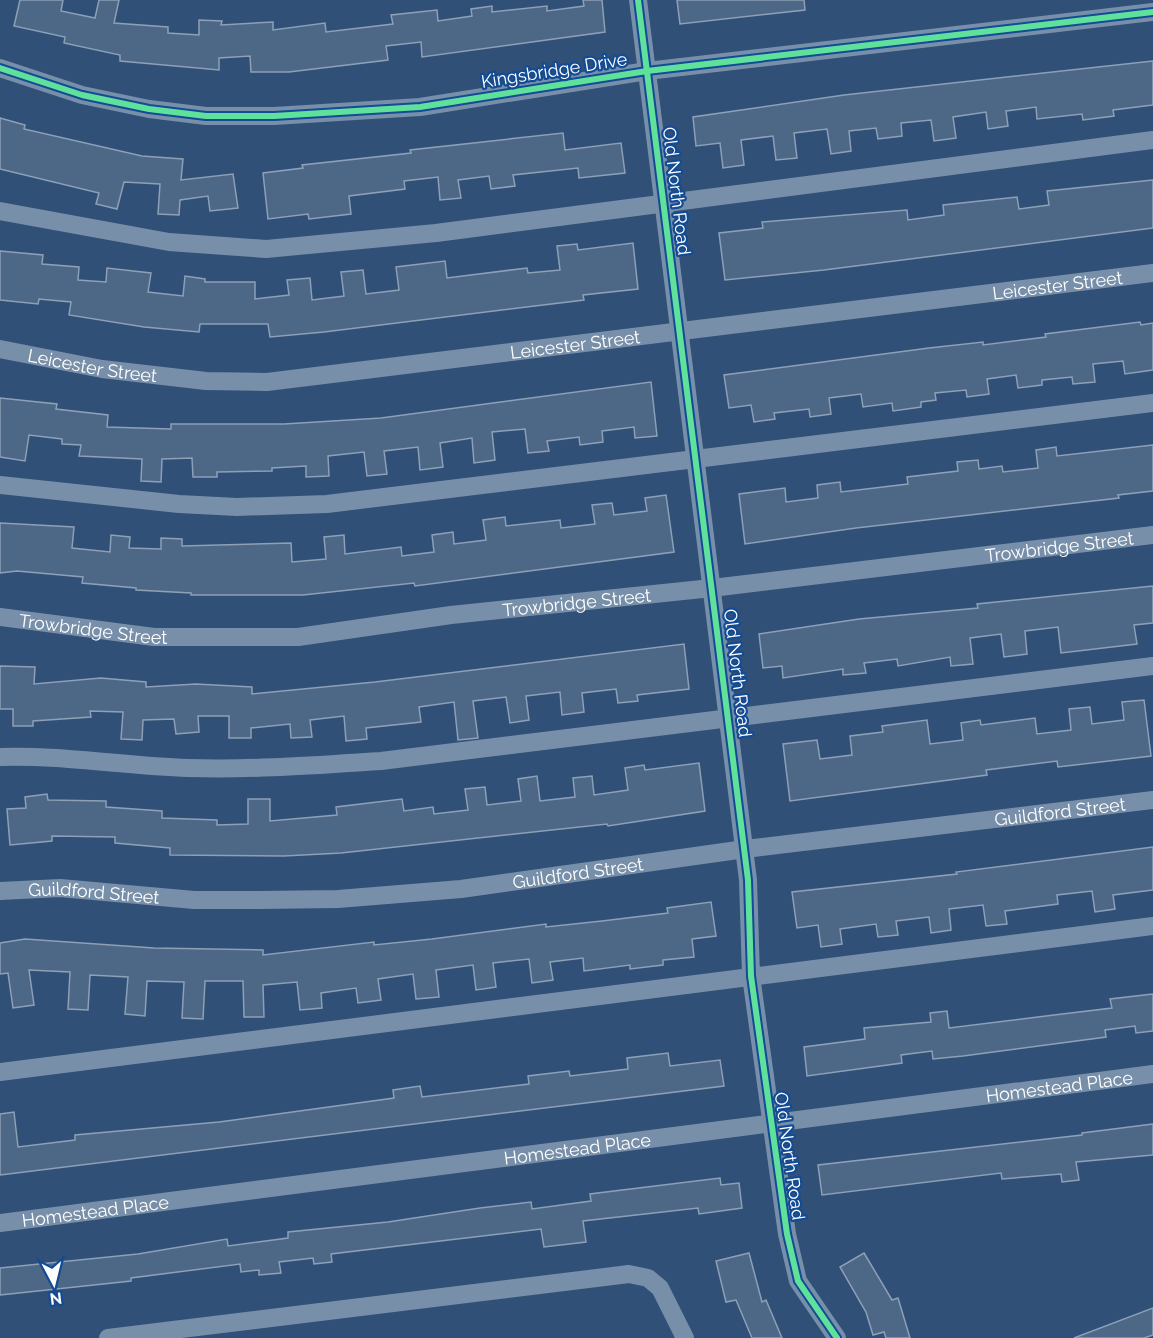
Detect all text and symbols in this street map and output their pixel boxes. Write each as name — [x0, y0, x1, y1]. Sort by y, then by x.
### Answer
street label: Kingsbridge Drive — [479, 48, 629, 92]
street label: Old North Road — [659, 126, 695, 256]
street label: Leicester Street — [991, 266, 1124, 303]
street label: Leicester Street — [509, 326, 641, 363]
street label: Leicester Street — [26, 344, 158, 386]
street label: Trowbridge Street — [984, 527, 1135, 566]
street label: Trowbridge Street — [501, 584, 652, 620]
street label: Old North Road — [720, 608, 756, 738]
street label: Trowbridge Street — [18, 609, 167, 648]
street label: Guildford Street — [993, 793, 1127, 829]
street label: Guildford Street — [511, 853, 645, 892]
street label: Guildford Street — [28, 877, 160, 907]
street label: Homestead Place — [984, 1066, 1134, 1106]
street label: Old North Road — [771, 1091, 809, 1221]
street label: Homestead Place — [502, 1128, 652, 1168]
street label: Homestead Place — [20, 1191, 170, 1231]
north arrow — [24, 1254, 84, 1314]
text: N — [49, 1288, 63, 1309]

